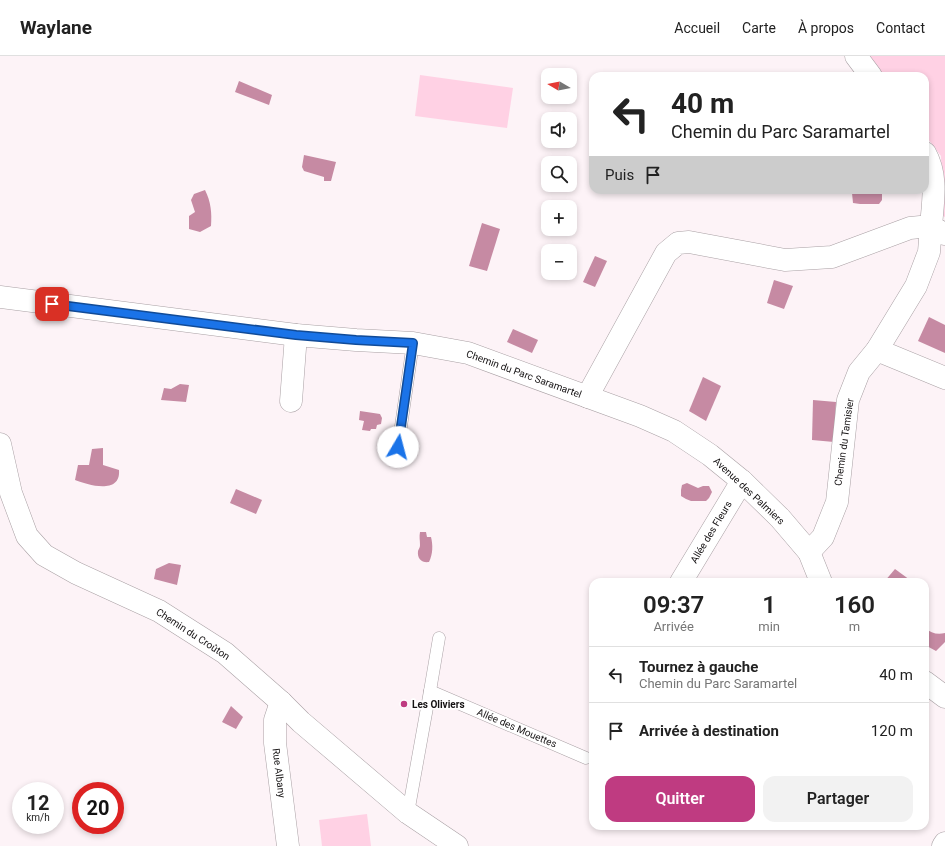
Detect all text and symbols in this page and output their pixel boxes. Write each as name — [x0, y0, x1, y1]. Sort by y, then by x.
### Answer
text: Waylane — [20, 16, 92, 39]
text: Accueil — [674, 20, 720, 36]
text: Carte — [742, 20, 776, 36]
text: À propos — [798, 20, 854, 36]
text: Contact — [876, 20, 925, 36]
north arrow — [541, 68, 577, 104]
map controls — [541, 68, 577, 280]
text: 40 m — [671, 87, 734, 120]
icon: left — [605, 88, 657, 140]
button: sound — [541, 112, 577, 148]
text: Chemin du Parc Saramartel — [671, 121, 890, 142]
button: search — [541, 156, 577, 192]
icon: arrive — [642, 164, 664, 186]
text: Puis — [605, 166, 634, 184]
button: + — [541, 200, 577, 236]
button: − — [541, 244, 577, 280]
pin — [35, 287, 69, 321]
icon: arrive — [41, 293, 63, 315]
street label: Chemin du Parc Saramartel — [465, 348, 583, 400]
street label: Chemin du Tamisier — [832, 397, 856, 486]
position arrow — [377, 426, 419, 468]
street label: Avenue des Palmiers — [711, 455, 787, 527]
street label: Allée des Fleurs — [688, 499, 734, 565]
text: 09:37 — [643, 591, 704, 619]
text: 1 — [762, 591, 776, 619]
text: 160 — [834, 591, 875, 619]
street label: Chemin du Croûton — [154, 606, 232, 662]
text: Arrivée — [653, 619, 694, 634]
text: min — [758, 619, 780, 634]
text: m — [849, 619, 860, 634]
text: Tournez à gauche — [639, 658, 758, 676]
icon: left — [605, 664, 627, 686]
text: 40 m — [879, 666, 913, 684]
text: Chemin du Parc Saramartel — [639, 676, 797, 691]
marker: Les Oliviers — [399, 699, 409, 709]
place label: Les Oliviers — [412, 699, 465, 710]
street label: Allée des Mouettes — [476, 706, 558, 750]
icon: arrive — [605, 720, 627, 742]
text: Arrivée à destination — [639, 722, 779, 740]
text: 120 m — [871, 722, 913, 740]
street label: Rue Albany — [271, 748, 288, 799]
button: Quitter — [605, 776, 755, 822]
button: Partager — [763, 776, 913, 822]
speed limit sign: 20 — [72, 782, 124, 834]
text: 12 — [27, 791, 49, 815]
text: km/h — [26, 812, 50, 823]

